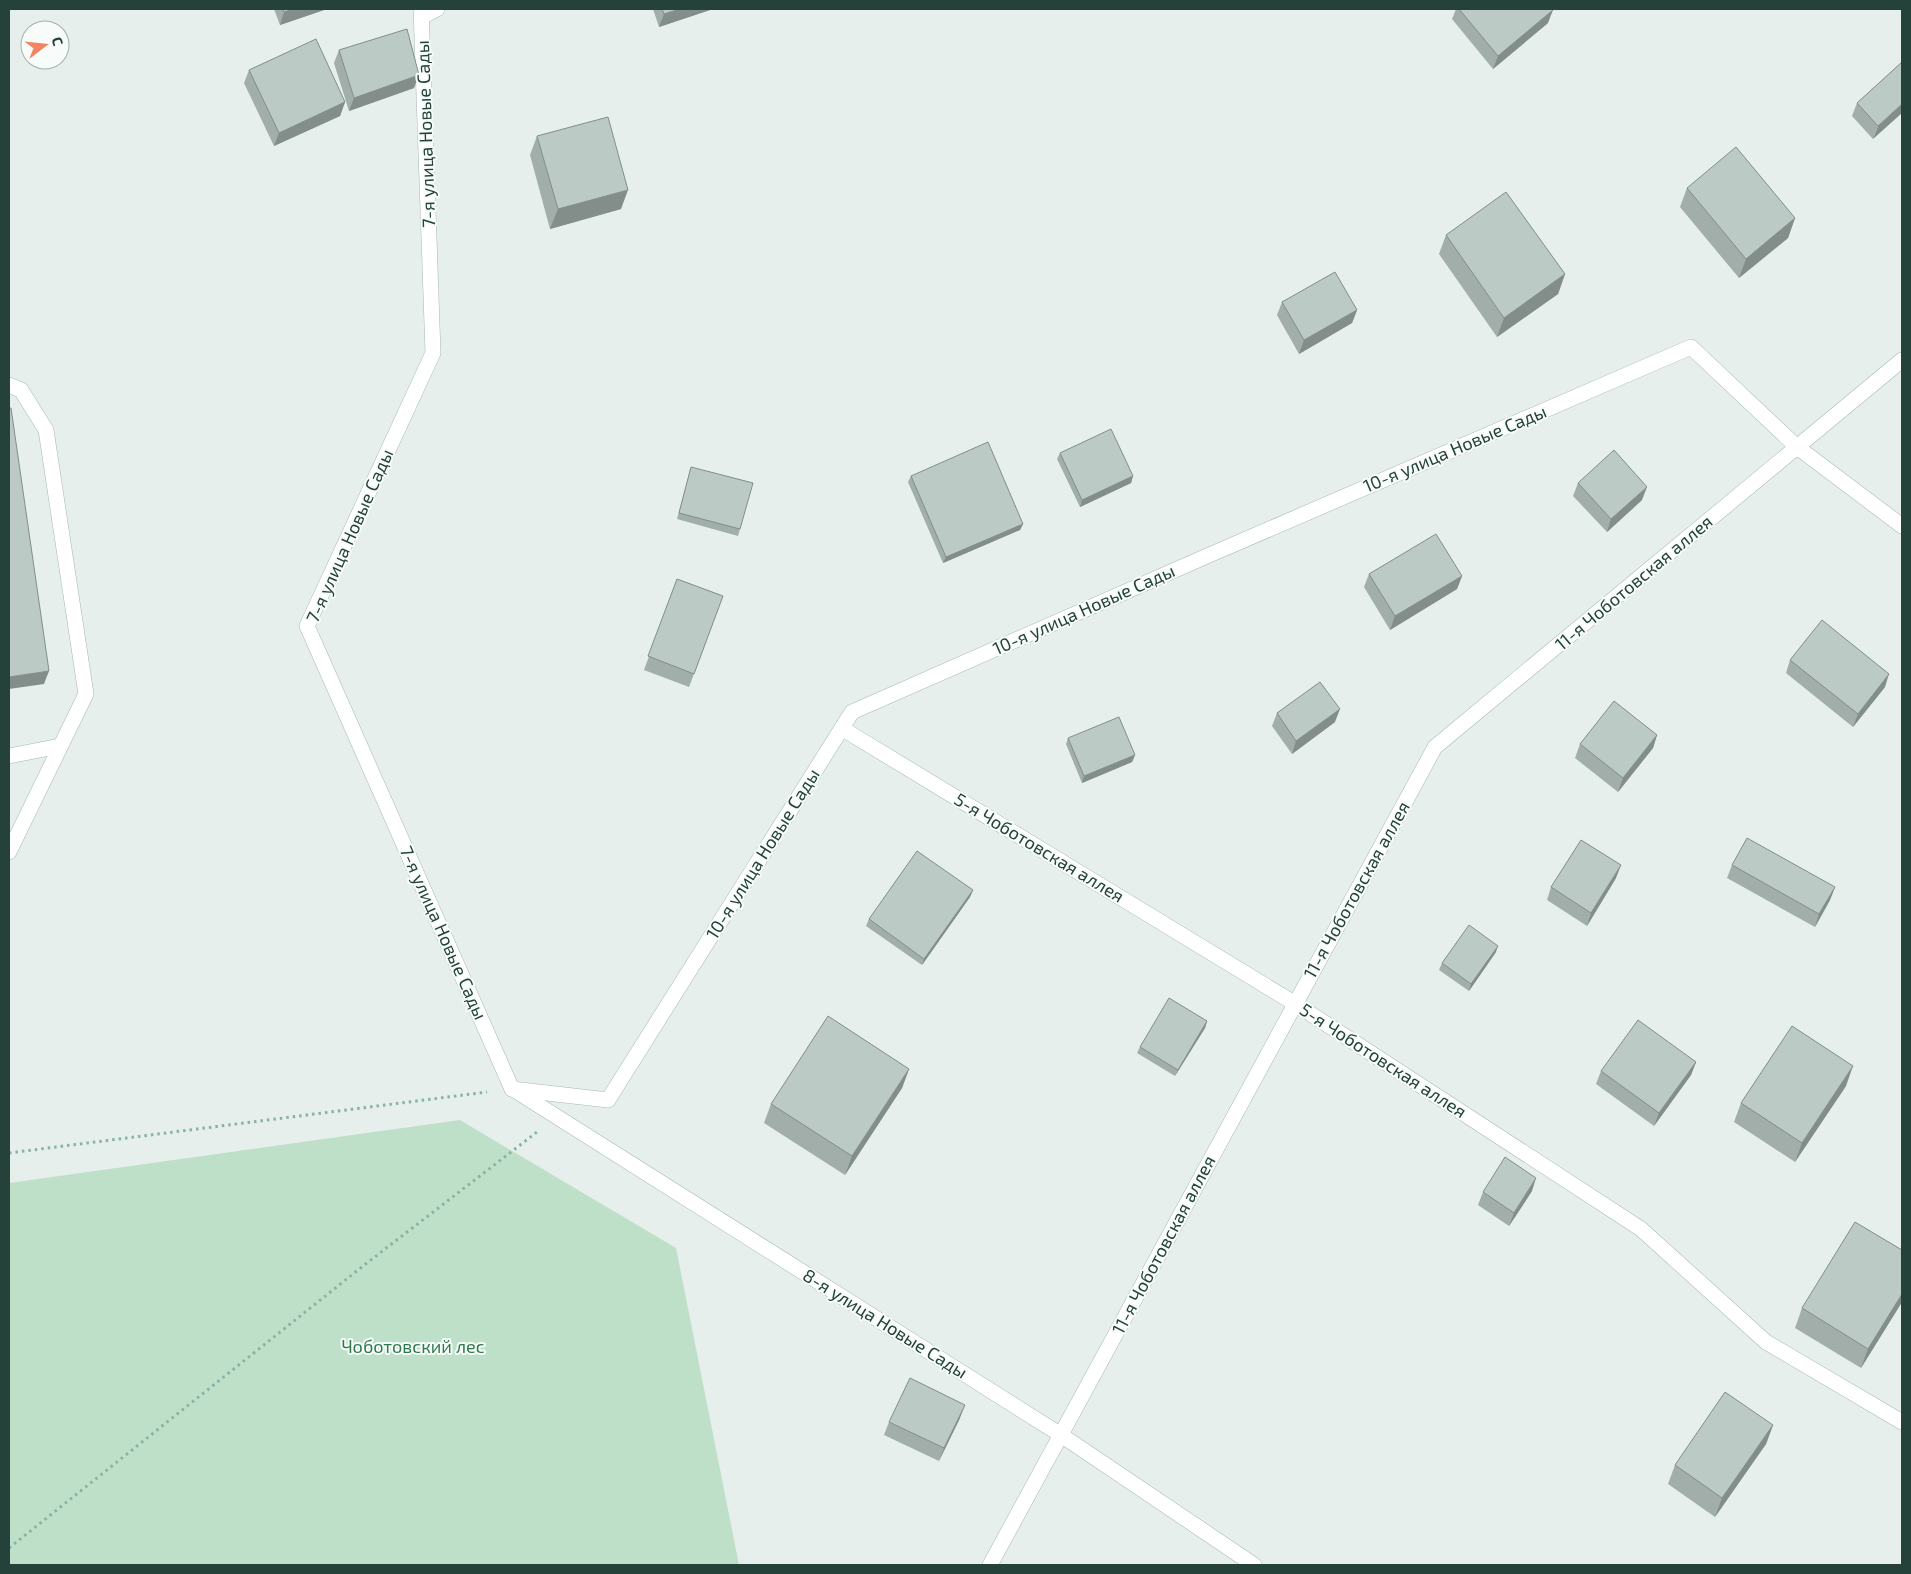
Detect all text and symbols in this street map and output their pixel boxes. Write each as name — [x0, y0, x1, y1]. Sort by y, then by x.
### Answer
north arrow — [20, 20, 70, 70]
text: С — [49, 35, 67, 48]
street label: 7-я улица Новые Сады — [411, 40, 439, 228]
street label: 10-я улица Новые Сады — [1360, 399, 1550, 497]
street label: 7-я улица Новые Сады — [301, 445, 397, 626]
street label: 11-я Чоботовская аллея — [1550, 510, 1717, 655]
street label: 10-я улица Новые Сады — [989, 559, 1178, 659]
street label: 10-я улица Новые Сады — [701, 764, 824, 943]
street label: 5-я Чоботовская аллея — [951, 788, 1128, 907]
street label: 11-я Чоботовская аллея — [1298, 797, 1414, 982]
street label: 7-я улица Новые Сады — [396, 842, 492, 1023]
street label: 5-я Чоботовская аллея — [1296, 998, 1471, 1122]
street label: 11-я Чоботовская аллея — [1107, 1152, 1220, 1338]
street label: 8-я улица Новые Сады — [799, 1264, 972, 1383]
park label: Чоботовский лес — [341, 1335, 485, 1357]

